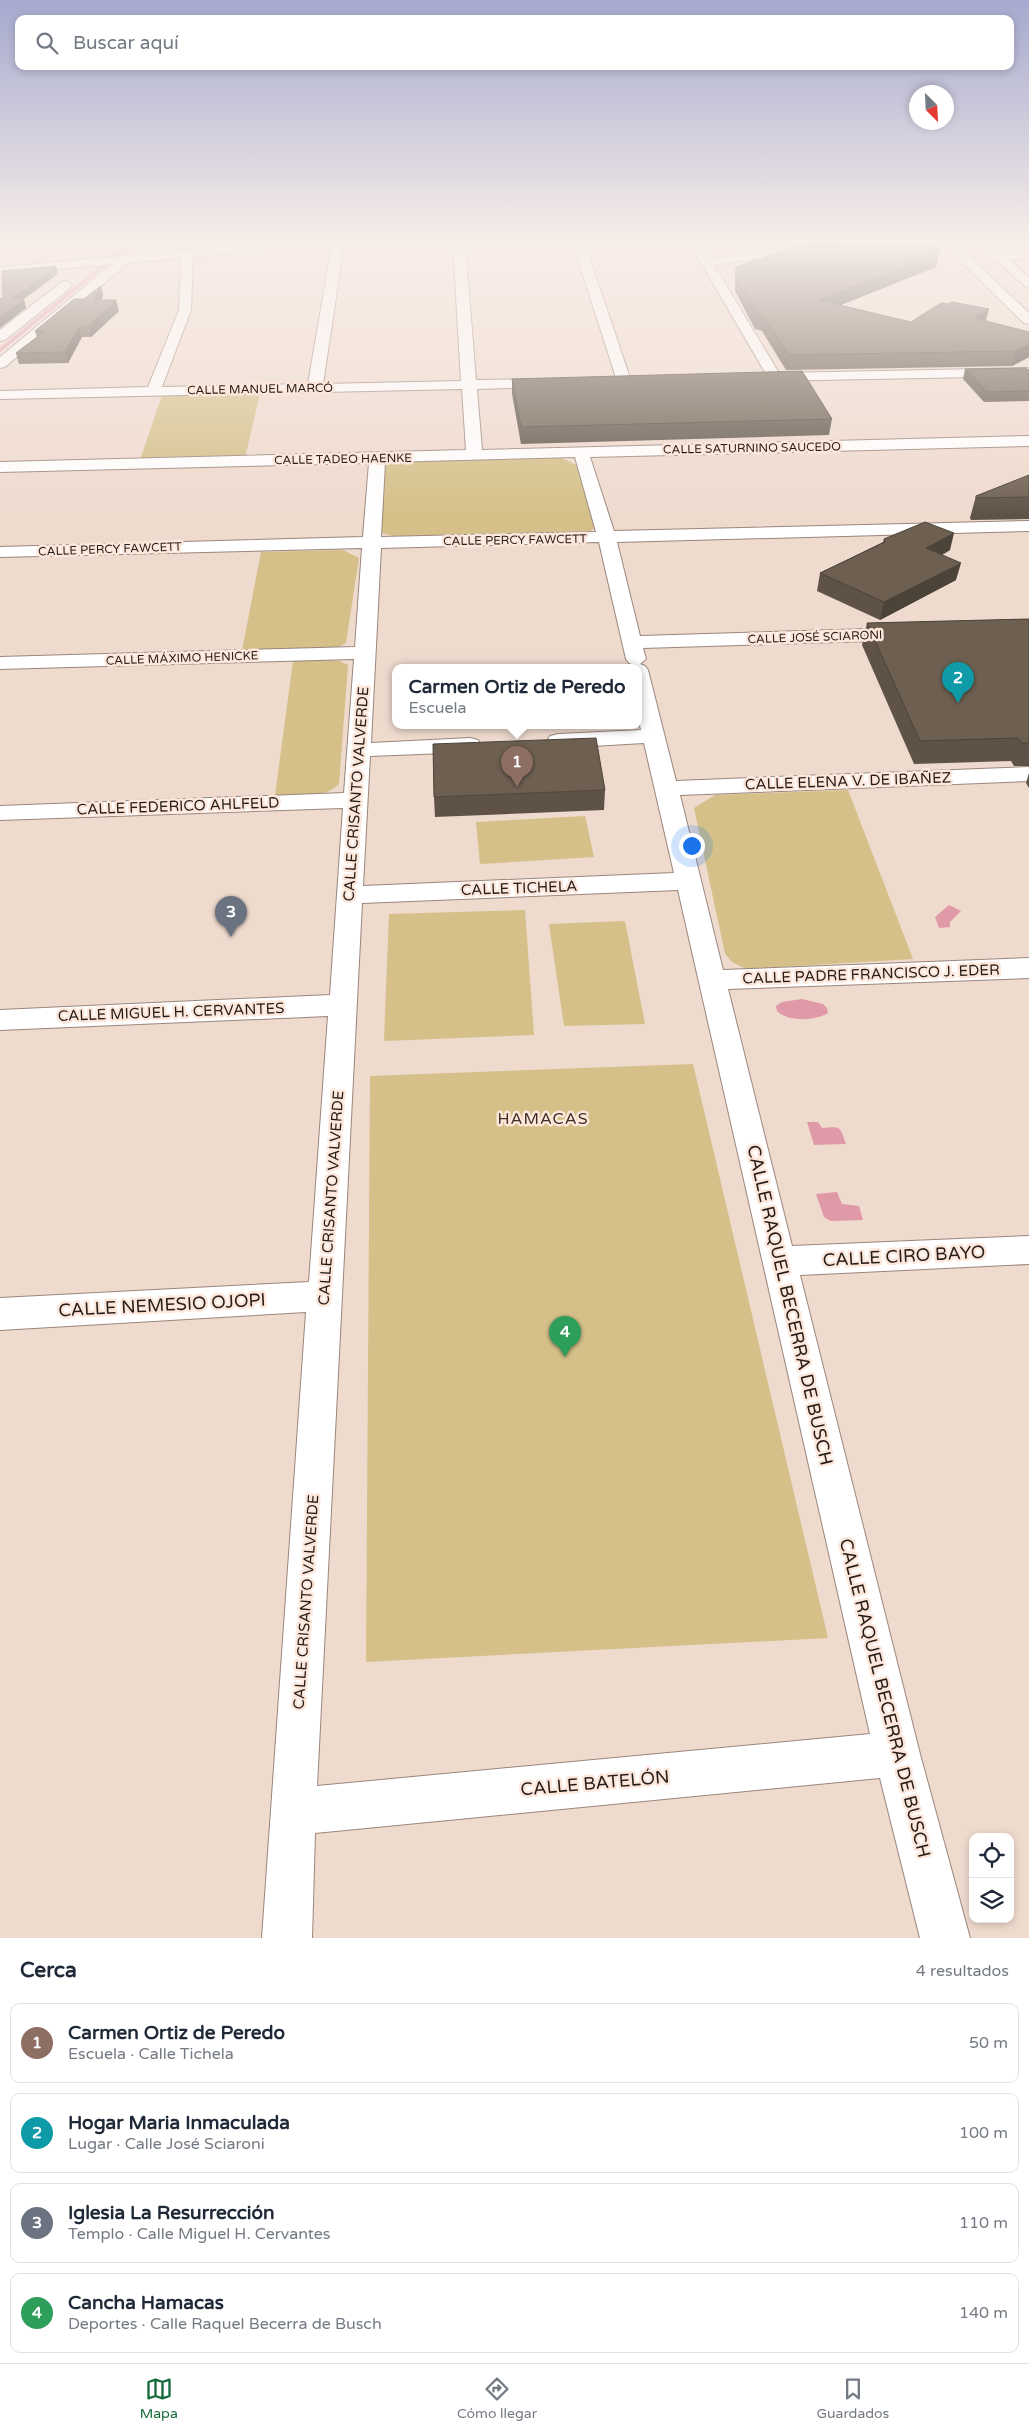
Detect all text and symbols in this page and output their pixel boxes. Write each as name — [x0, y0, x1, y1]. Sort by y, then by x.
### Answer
search box — [15, 15, 1014, 70]
icon: search — [33, 29, 61, 57]
text: Buscar aquí — [73, 32, 179, 54]
north arrow — [909, 85, 954, 130]
street label: CALLE MANUEL MARCÓ — [187, 381, 333, 397]
street label: CALLE SATURNINO SAUCEDO — [663, 439, 841, 457]
street label: CALLE TADEO HAENKE — [274, 451, 412, 467]
street label: CALLE PERCY FAWCETT — [443, 532, 588, 548]
street label: CALLE PERCY FAWCETT — [38, 539, 183, 559]
street label: CALLE JOSÉ SCIARONI — [747, 628, 883, 646]
street label: CALLE MÁXIMO HENICKE — [106, 648, 259, 668]
pin: 2 — [942, 662, 974, 703]
popup — [392, 664, 642, 729]
text: Carmen Ortiz de Peredo — [408, 676, 626, 698]
street label: CALLE CRISANTO VALVERDE — [340, 686, 372, 902]
text: Escuela — [408, 698, 467, 718]
pin: 1 — [501, 746, 533, 787]
street label: CALLE ELENA V. DE IBAÑEZ — [745, 768, 951, 794]
street label: CALLE FEDERICO AHLFELD — [76, 793, 280, 819]
your location — [679, 833, 705, 859]
street label: CALLE TICHELA — [460, 877, 578, 899]
pin: 3 — [215, 896, 247, 937]
street label: CALLE PADRE FRANCISCO J. EDER — [742, 961, 1000, 987]
street label: CALLE MIGUEL H. CERVANTES — [57, 999, 285, 1025]
street label: CALLE CRISANTO VALVERDE — [315, 1090, 347, 1306]
district label: HAMACAS — [497, 1109, 589, 1129]
street label: CALLE RAQUEL BECERRA DE BUSCH — [742, 1143, 838, 1467]
street label: CALLE CIRO BAYO — [822, 1241, 986, 1271]
street label: CALLE NEMESIO OJOPI — [58, 1289, 266, 1321]
pin: 4 — [549, 1316, 581, 1357]
street label: CALLE CRISANTO VALVERDE — [290, 1494, 322, 1710]
street label: CALLE RAQUEL BECERRA DE BUSCH — [835, 1536, 935, 1860]
street label: CALLE BATELÓN — [520, 1766, 670, 1800]
map controls — [969, 1833, 1014, 1923]
button: locate — [969, 1833, 1014, 1878]
button: layers — [969, 1878, 1014, 1923]
text: Cerca — [20, 1958, 77, 1983]
text: 4 resultados — [916, 1961, 1009, 1981]
text: Carmen Ortiz de Peredo — [68, 2022, 285, 2044]
text: 1 — [32, 2033, 42, 2053]
text: 50 m — [969, 2033, 1008, 2053]
text: Escuela · Calle Tichela — [68, 2044, 234, 2064]
text: Hogar Maria Inmaculada — [68, 2112, 290, 2134]
text: 2 — [32, 2123, 42, 2143]
text: 100 m — [959, 2123, 1008, 2143]
text: Lugar · Calle José Sciaroni — [68, 2134, 265, 2154]
text: Iglesia La Resurrección — [68, 2202, 275, 2224]
text: 3 — [32, 2213, 42, 2233]
text: 110 m — [959, 2213, 1008, 2233]
text: Templo · Calle Miguel H. Cervantes — [68, 2224, 330, 2244]
text: Cancha Hamacas — [68, 2292, 224, 2314]
text: 4 — [32, 2303, 42, 2323]
text: 140 m — [959, 2303, 1008, 2323]
text: Deportes · Calle Raquel Becerra de Busch — [68, 2314, 382, 2334]
tab: Mapa — [140, 2375, 178, 2422]
tab: Cómo llegar — [457, 2375, 537, 2422]
tab: Guardados — [816, 2375, 889, 2422]

